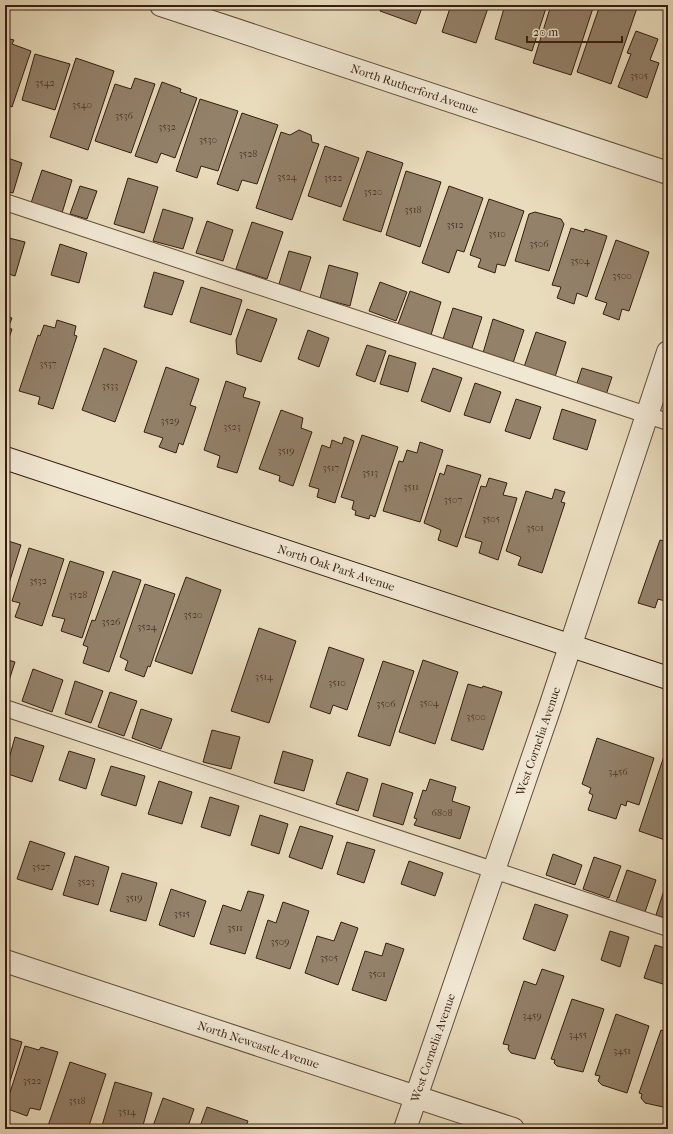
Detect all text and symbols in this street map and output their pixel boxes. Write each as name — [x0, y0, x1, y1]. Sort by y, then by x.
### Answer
scale bar — [527, 18, 622, 44]
text: 20 m — [533, 25, 558, 39]
street label: North Rutherford Avenue — [349, 61, 480, 117]
house number: 3505 — [630, 70, 648, 82]
house number: 3542 — [35, 77, 55, 89]
house number: 3540 — [72, 99, 92, 111]
house number: 3536 — [115, 110, 134, 122]
house number: 3532 — [158, 121, 176, 133]
house number: 3530 — [199, 134, 217, 146]
house number: 3528 — [239, 148, 257, 160]
house number: 3524 — [277, 171, 298, 183]
house number: 3522 — [324, 172, 342, 184]
house number: 3520 — [363, 186, 383, 198]
house number: 3518 — [404, 204, 422, 216]
house number: 3512 — [446, 219, 464, 231]
house number: 3510 — [488, 228, 506, 240]
house number: 3506 — [529, 238, 549, 250]
house number: 3504 — [570, 255, 591, 267]
house number: 3500 — [612, 270, 632, 282]
house number: 3537 — [39, 358, 57, 370]
house number: 3533 — [102, 380, 118, 392]
house number: 3529 — [161, 415, 179, 427]
house number: 3523 — [223, 421, 241, 433]
house number: 3519 — [277, 445, 295, 457]
house number: 3517 — [323, 462, 340, 474]
house number: 3513 — [362, 467, 378, 479]
house number: 3511 — [403, 481, 419, 493]
house number: 3507 — [444, 494, 463, 506]
house number: 3505 — [482, 513, 500, 525]
house number: 3501 — [526, 522, 544, 534]
street label: North Oak Park Avenue — [276, 542, 397, 594]
house number: 3532 — [29, 575, 47, 587]
house number: 3528 — [69, 589, 87, 601]
house number: 3520 — [183, 609, 203, 621]
house number: 3526 — [102, 616, 121, 628]
house number: 3524 — [137, 621, 158, 633]
house number: 3514 — [255, 671, 274, 683]
house number: 3510 — [328, 677, 346, 689]
street label: West Cornelia Avenue — [513, 685, 563, 798]
house number: 3504 — [419, 697, 440, 709]
house number: 3506 — [376, 698, 396, 710]
house number: 3500 — [466, 711, 486, 723]
house number: 3456 — [608, 766, 628, 778]
house number: 6808 — [432, 807, 452, 819]
house number: 3527 — [32, 861, 50, 873]
house number: 3523 — [77, 876, 95, 888]
house number: 3519 — [125, 892, 143, 904]
house number: 3515 — [174, 908, 190, 920]
house number: 3511 — [227, 922, 243, 934]
house number: 3509 — [270, 936, 290, 948]
house number: 3505 — [320, 952, 338, 964]
house number: 3501 — [368, 968, 386, 980]
street label: West Cornelia Avenue — [407, 991, 458, 1105]
house number: 3459 — [522, 1010, 542, 1022]
street label: North Newcastle Avenue — [196, 1018, 321, 1071]
house number: 3455 — [569, 1029, 587, 1041]
house number: 3451 — [613, 1045, 631, 1057]
house number: 3522 — [23, 1075, 41, 1087]
house number: 3518 — [68, 1095, 86, 1107]
house number: 3514 — [118, 1106, 137, 1118]

